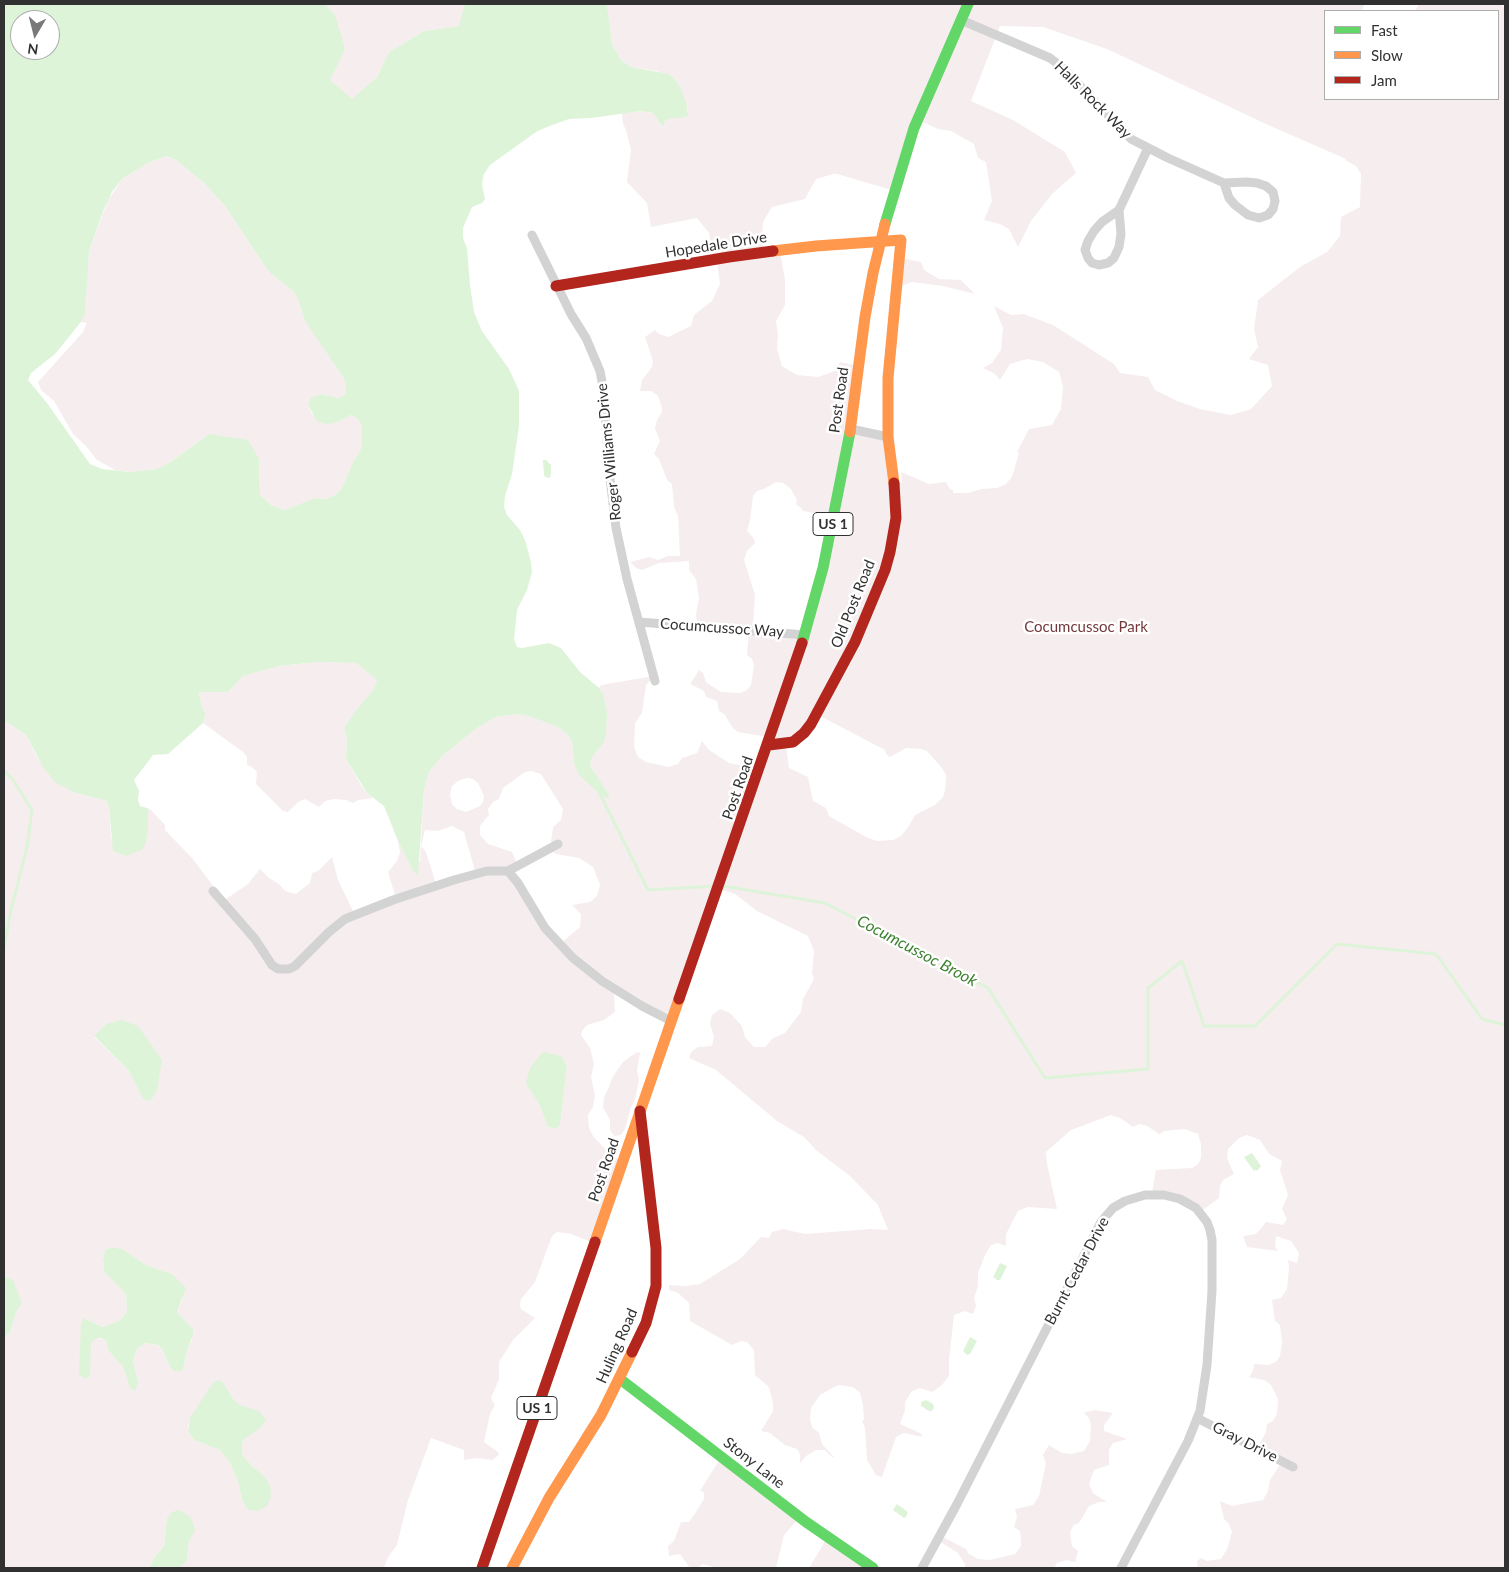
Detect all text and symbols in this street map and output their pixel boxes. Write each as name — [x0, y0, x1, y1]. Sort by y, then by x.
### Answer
north arrow — [10, 10, 60, 60]
legend — [1324, 10, 1499, 100]
text: Fast — [1371, 21, 1398, 39]
text: N — [26, 40, 40, 59]
text: Slow — [1371, 46, 1403, 64]
street label: Halls Rock Way — [1051, 58, 1135, 142]
text: Jam — [1371, 71, 1397, 89]
street label: Hopedale Drive — [664, 228, 768, 262]
street label: Post Road — [825, 366, 853, 434]
street label: Roger Williams Drive — [593, 382, 625, 522]
road number: US 1 — [813, 512, 853, 536]
street label: Old Post Road — [827, 557, 879, 651]
street label: Cocumcussoc Way — [660, 615, 784, 641]
park label: Cocumcussoc Park — [1024, 618, 1148, 636]
street label: Post Road — [719, 754, 757, 822]
water label: Cocumcussoc Brook — [854, 911, 980, 991]
street label: Post Road — [585, 1136, 623, 1204]
street label: Burnt Cedar Drive — [1041, 1214, 1113, 1328]
street label: Huling Road — [592, 1306, 642, 1386]
road number: US 1 — [517, 1396, 557, 1420]
street label: Gray Drive — [1209, 1418, 1281, 1466]
street label: Stony Lane — [720, 1433, 788, 1493]

